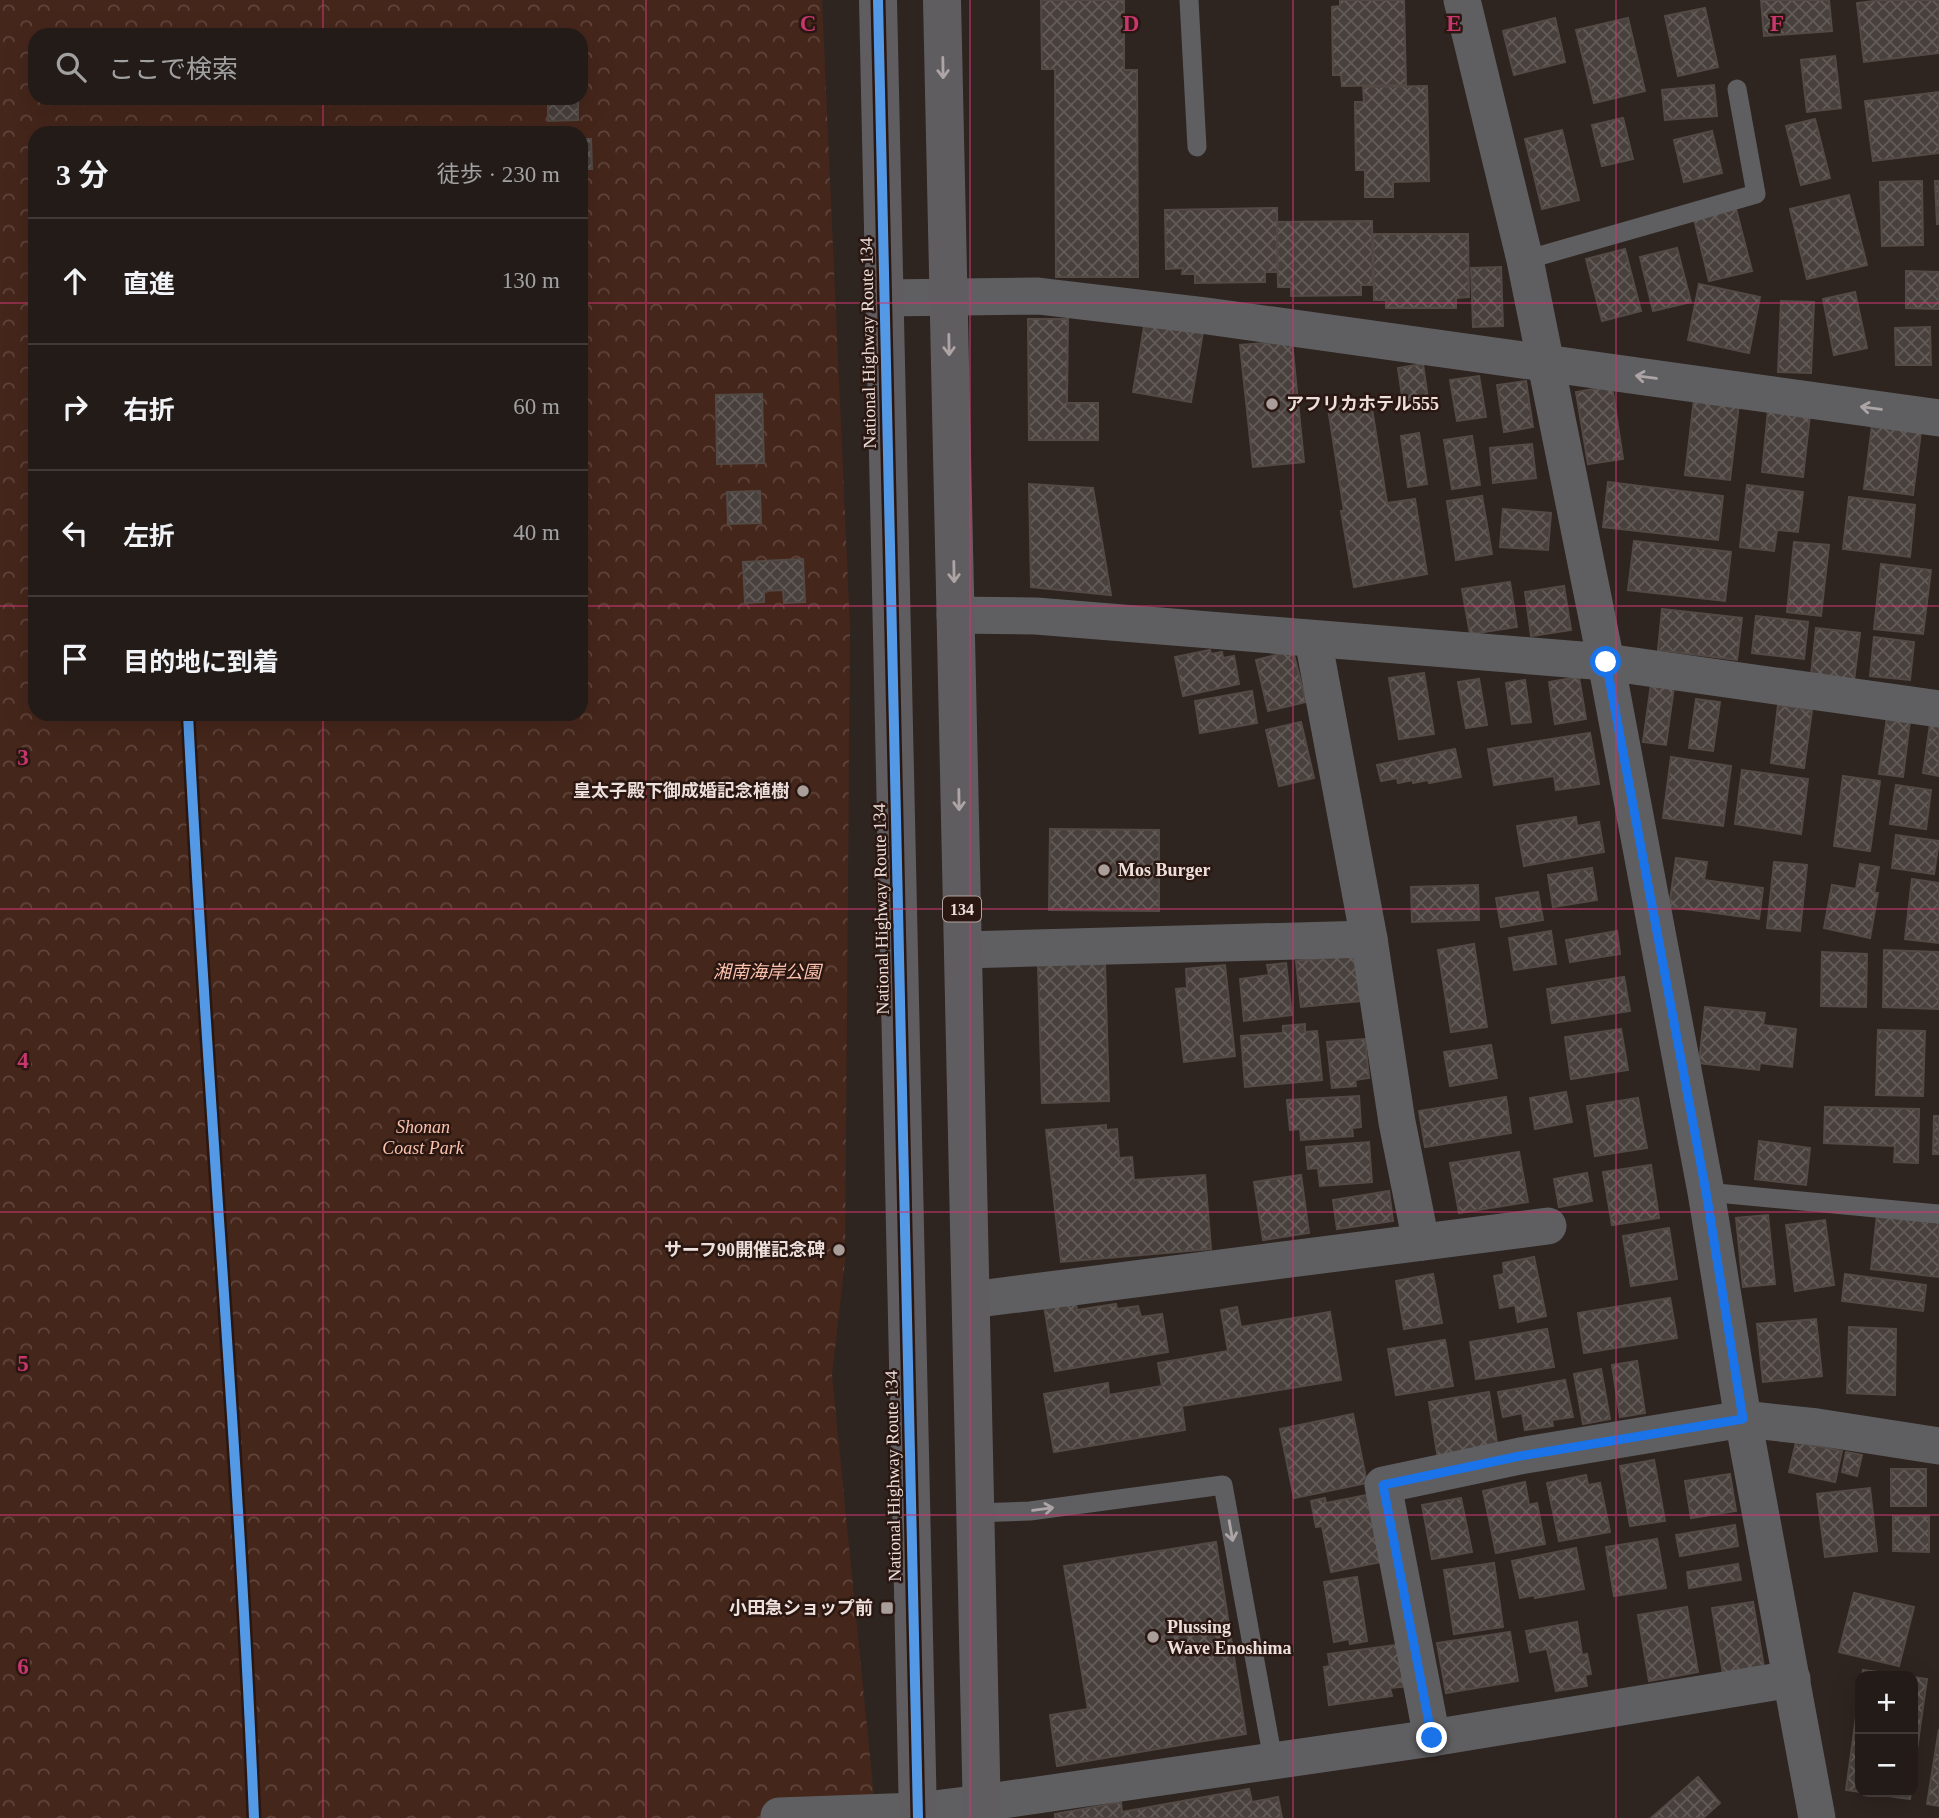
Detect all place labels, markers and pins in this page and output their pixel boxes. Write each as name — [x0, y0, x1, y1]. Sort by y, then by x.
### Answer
place label: アフリカホテル555 — [1286, 394, 1439, 414]
marker: アフリカホテル555 — [1264, 396, 1280, 412]
place label: 皇太子殿下御成婚記念植樹 — [573, 781, 789, 801]
marker: 皇太子殿下御成婚記念植樹 — [795, 783, 811, 799]
place label: Mos Burger — [1118, 860, 1210, 880]
marker: Mos Burger — [1096, 862, 1112, 878]
place label: サーフ90開催記念碑 — [664, 1240, 825, 1260]
marker: サーフ90開催記念碑 — [831, 1242, 847, 1258]
place label: 小田急ショップ前 — [729, 1598, 873, 1618]
marker: 小田急ショップ前 — [879, 1600, 895, 1616]
place label: Plussing Wave Enoshima — [1167, 1617, 1292, 1658]
marker: Plussing Wave Enoshima — [1145, 1629, 1161, 1645]

